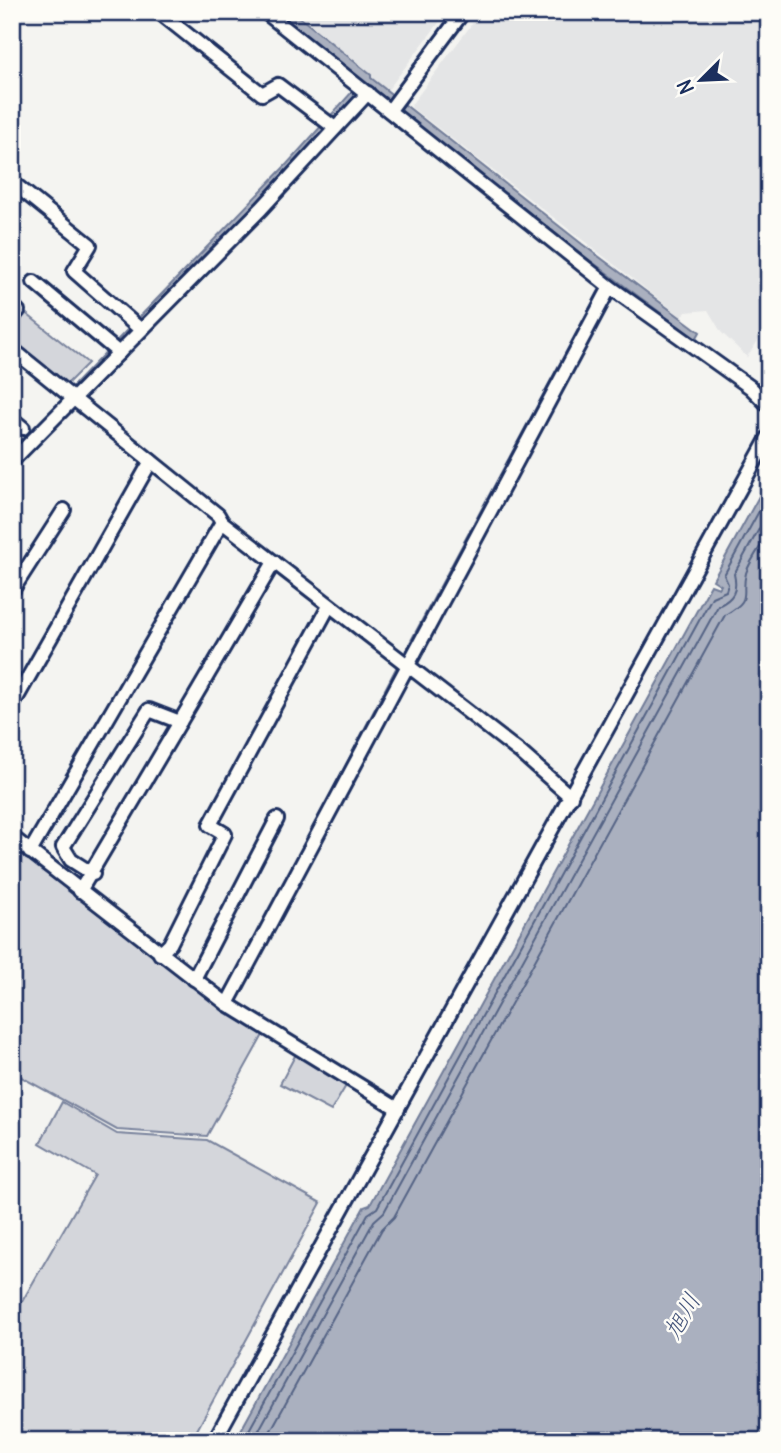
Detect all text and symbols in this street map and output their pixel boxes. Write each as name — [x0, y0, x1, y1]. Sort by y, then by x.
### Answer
north arrow — [666, 46, 736, 116]
text: N — [672, 76, 699, 98]
water label: 旭川 — [656, 1287, 706, 1344]

